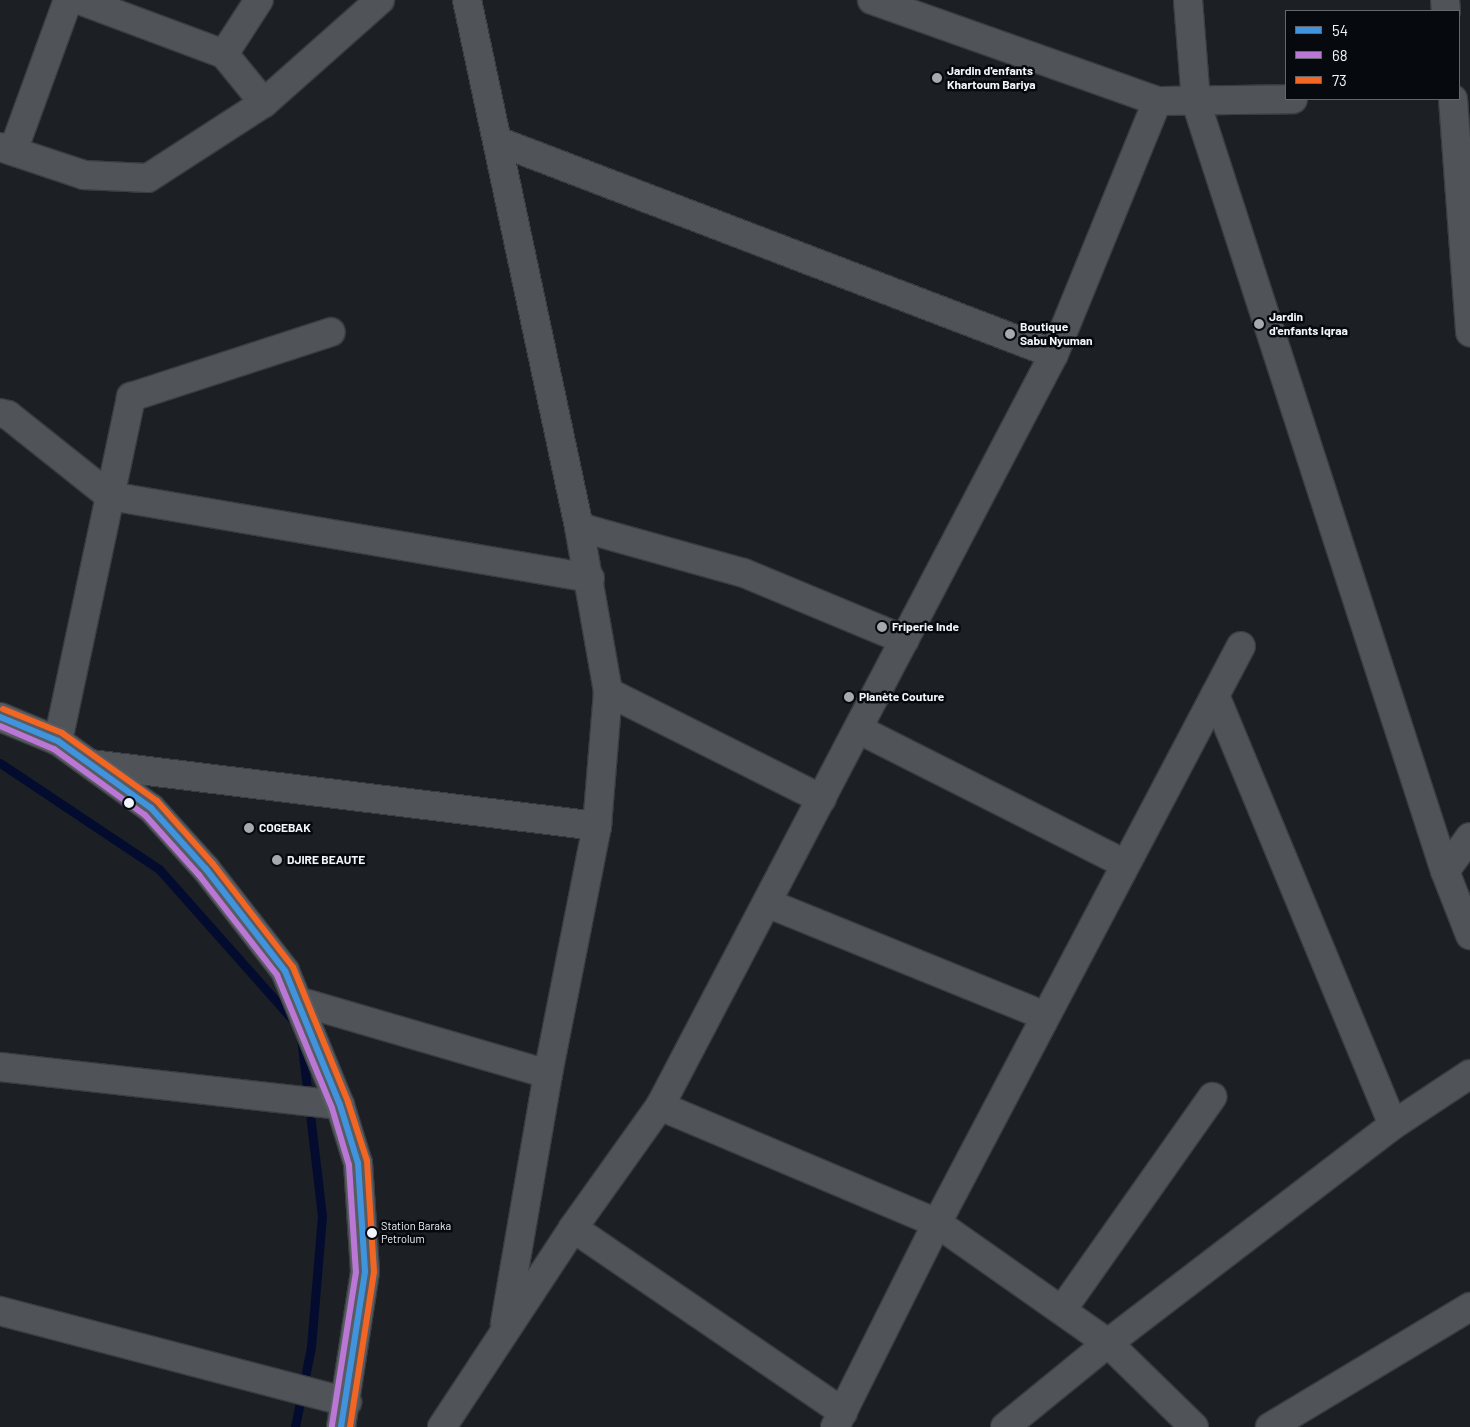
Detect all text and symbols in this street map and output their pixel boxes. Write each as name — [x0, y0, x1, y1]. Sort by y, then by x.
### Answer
legend — [1285, 10, 1460, 100]
text: 54 — [1332, 21, 1348, 39]
text: 68 — [1332, 46, 1348, 64]
place label: Jardin d'enfants Khartoum Bariya — [947, 64, 1036, 92]
text: 73 — [1332, 71, 1347, 89]
marker: Jardin d'enfants Khartoum Bariya — [931, 72, 943, 84]
place label: Jardin d'enfants Iqraa — [1269, 310, 1348, 338]
marker: Jardin d'enfants Iqraa — [1253, 318, 1265, 330]
place label: Boutique Sabu Nyuman — [1020, 320, 1093, 348]
marker: Boutique Sabu Nyuman — [1004, 328, 1016, 340]
place label: Friperie Inde — [892, 620, 959, 634]
marker: Friperie Inde — [876, 621, 888, 633]
place label: Planète Couture — [859, 690, 944, 704]
marker: Planète Couture — [843, 691, 855, 703]
unlabelled marker — [124, 798, 134, 808]
place label: COGEBAK — [259, 821, 311, 835]
marker: COGEBAK — [243, 822, 255, 834]
place label: DJIRE BEAUTE — [287, 853, 365, 867]
marker: DJIRE BEAUTE — [271, 854, 283, 866]
place label: Station Baraka Petrolum — [381, 1220, 451, 1246]
marker: Station Baraka Petrolum — [367, 1228, 377, 1238]

